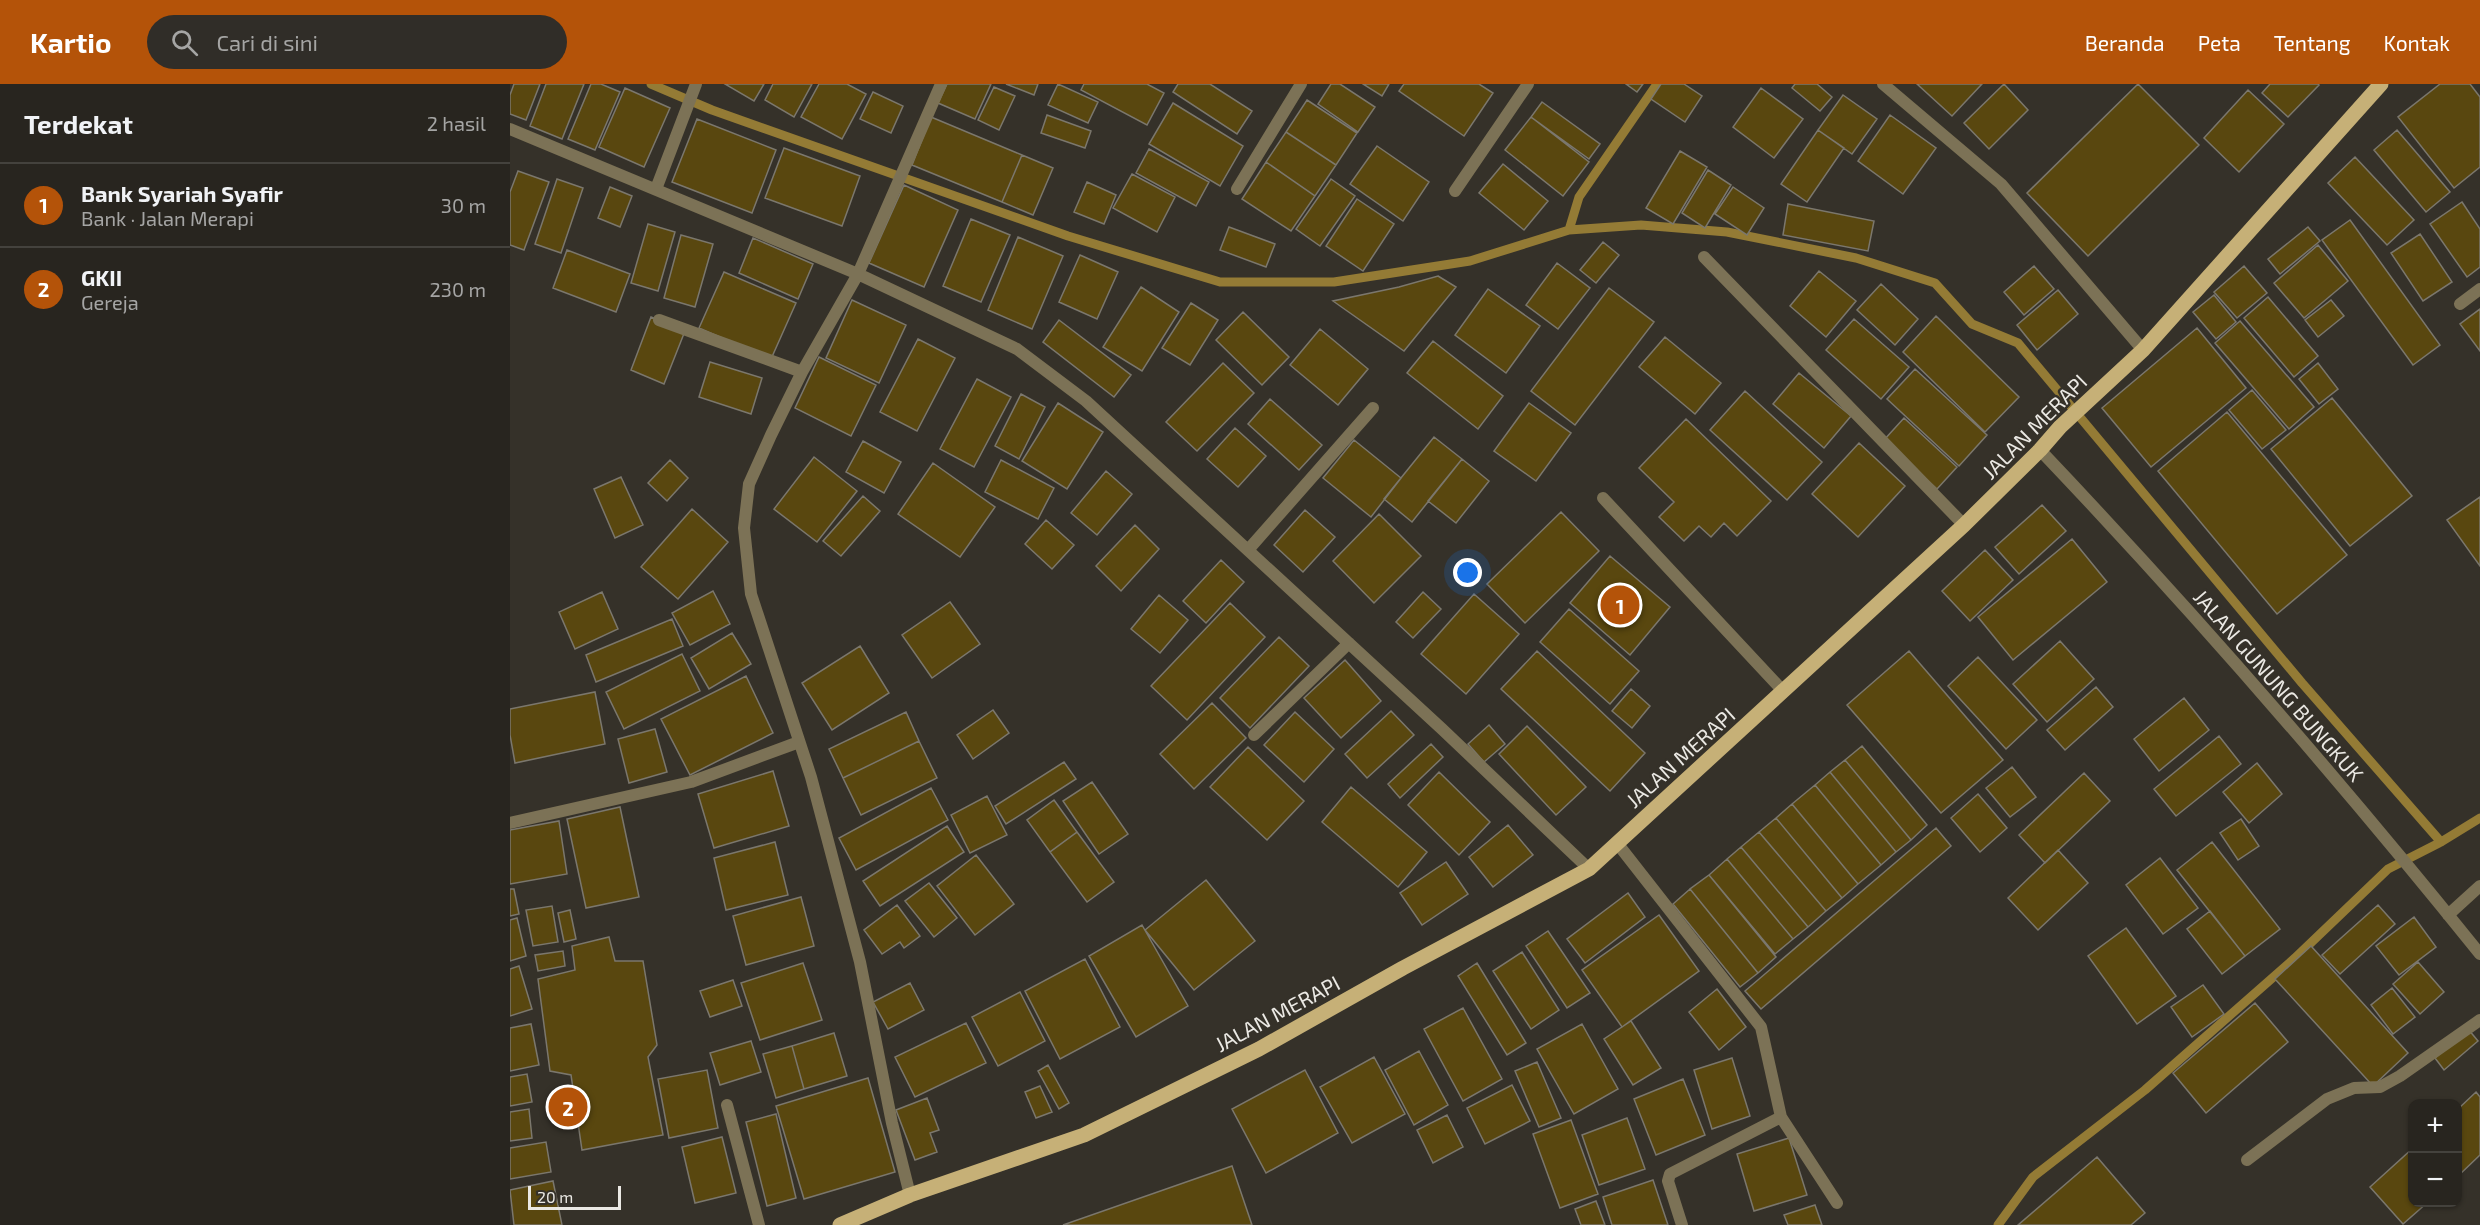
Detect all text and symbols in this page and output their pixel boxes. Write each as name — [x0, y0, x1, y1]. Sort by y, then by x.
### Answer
search box — [147, 15, 567, 69]
text: Kartio — [30, 25, 111, 59]
icon: search — [168, 26, 201, 59]
text: Cari di sini — [216, 29, 318, 55]
text: Beranda — [2085, 30, 2165, 55]
text: Peta — [2198, 30, 2241, 55]
text: Tentang — [2274, 30, 2351, 55]
text: Kontak — [2384, 30, 2450, 55]
text: Terdekat — [24, 108, 133, 139]
text: 2 hasil — [427, 111, 486, 135]
text: Bank Syariah Syafir — [81, 180, 283, 206]
text: 1 — [39, 193, 48, 217]
text: 30 m — [441, 193, 486, 217]
text: Bank · Jalan Merapi — [81, 206, 254, 230]
text: GKII — [81, 264, 122, 290]
text: 2 — [38, 277, 49, 301]
text: 230 m — [430, 277, 486, 301]
text: Gereja — [81, 290, 139, 314]
street label: JALAN MERAPI — [1976, 368, 2092, 484]
your location — [1453, 558, 1482, 587]
pin: 1 — [1600, 582, 1640, 628]
street label: JALAN GUNUNG BUNGKUK — [2189, 584, 2370, 786]
street label: JALAN MERAPI — [1620, 702, 1740, 812]
street label: JALAN MERAPI — [1210, 970, 1344, 1056]
pin: 2 — [548, 1084, 588, 1130]
map controls — [2408, 1099, 2462, 1207]
button: + — [2408, 1099, 2462, 1153]
button: − — [2408, 1153, 2462, 1207]
scale bar — [528, 1183, 621, 1210]
text: 20 m — [537, 1187, 573, 1206]

